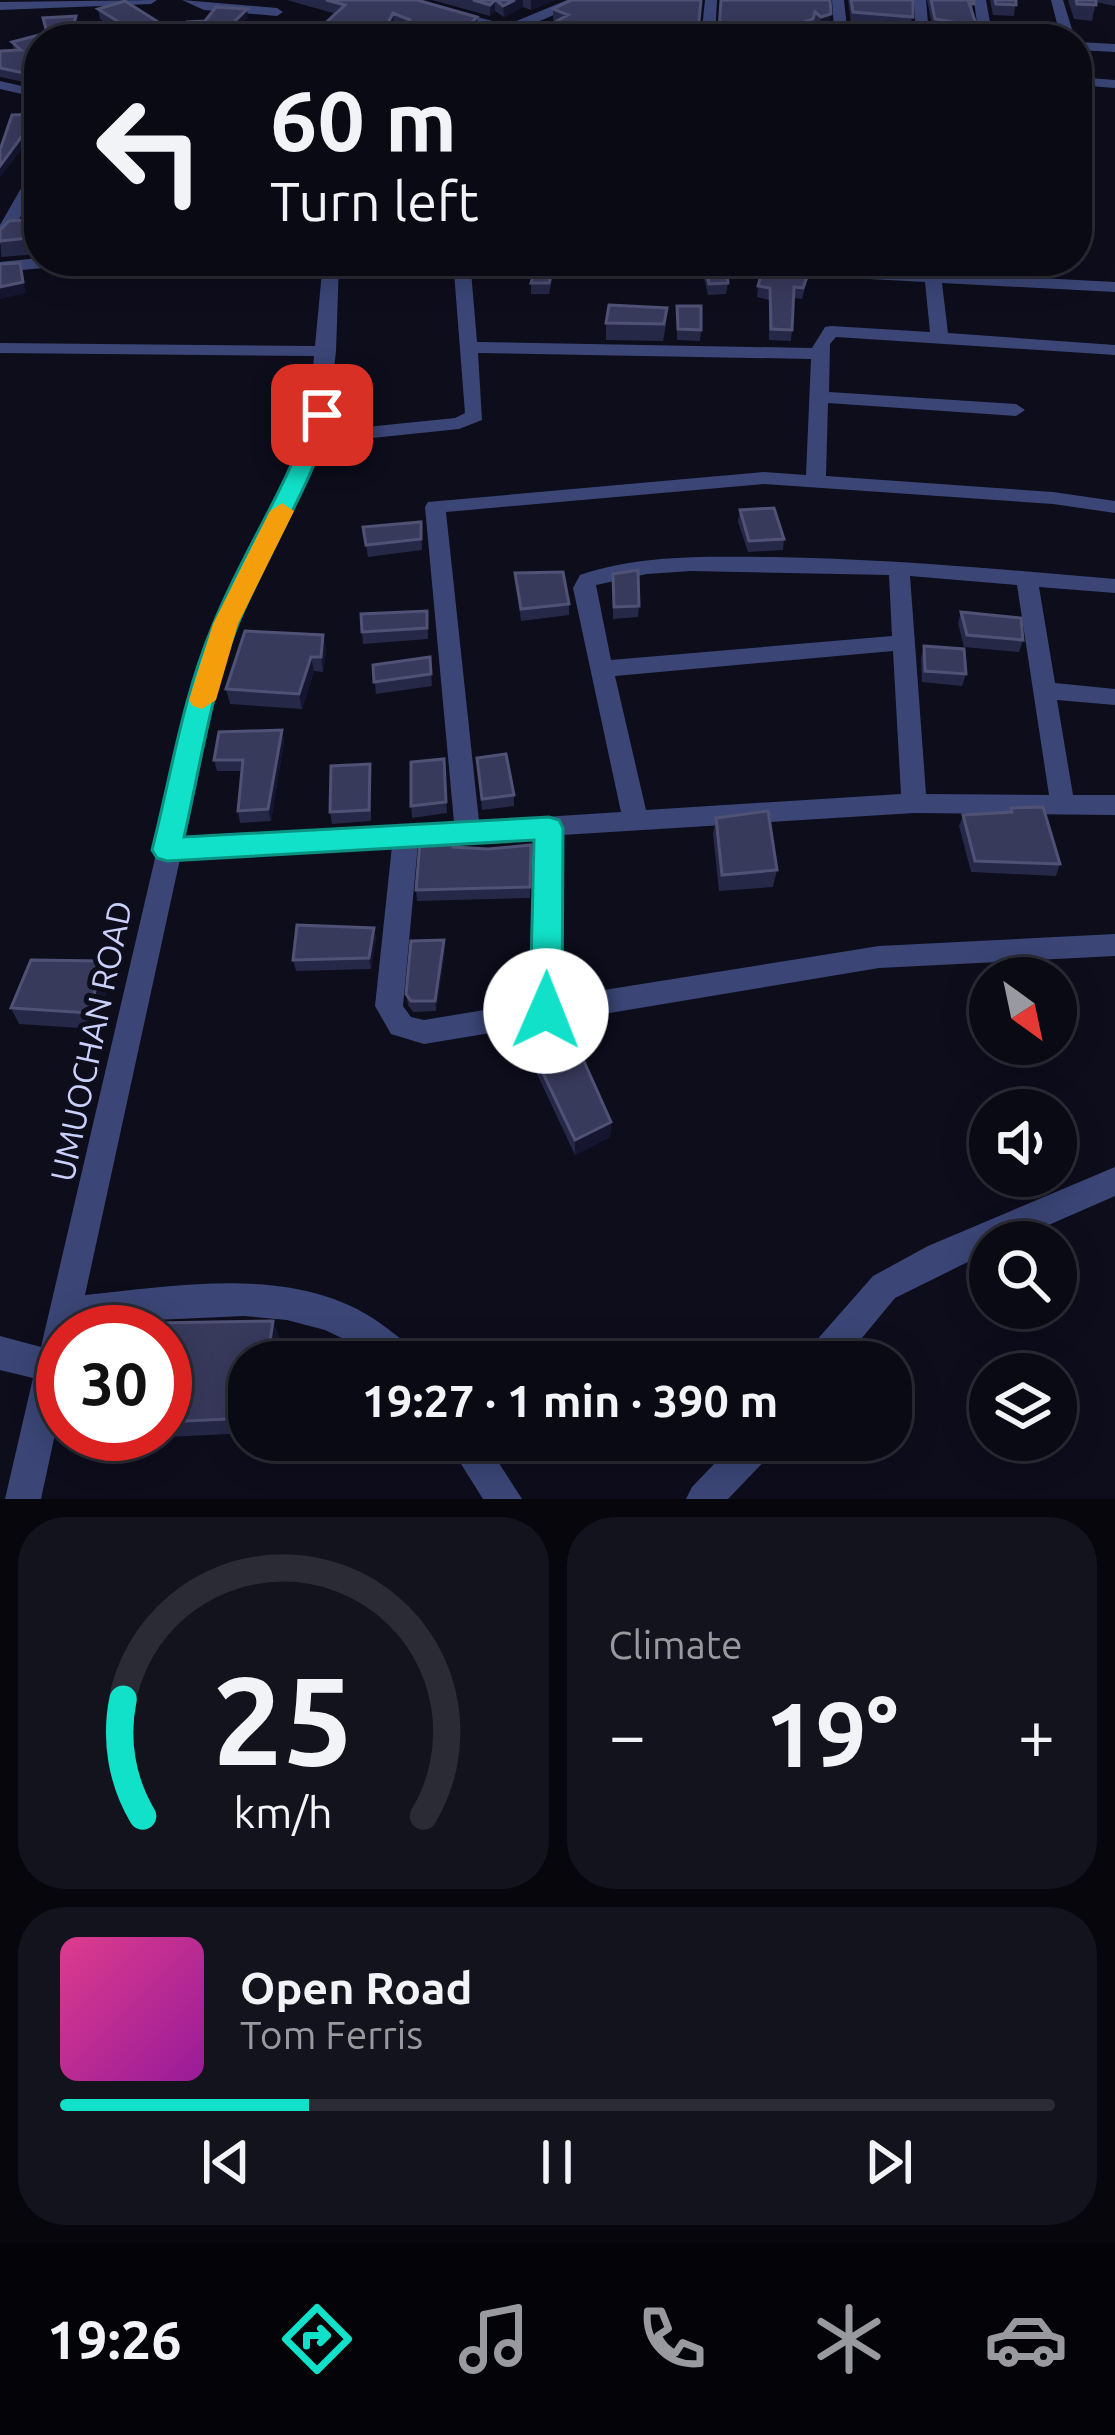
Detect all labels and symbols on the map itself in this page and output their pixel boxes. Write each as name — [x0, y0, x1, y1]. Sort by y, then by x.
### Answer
pin — [271, 364, 373, 466]
street label: UMUOCHAN ROAD — [43, 897, 138, 1184]
position arrow — [483, 948, 609, 1074]
north arrow — [969, 957, 1077, 1065]
speed limit sign: 30 — [36, 1305, 192, 1461]

